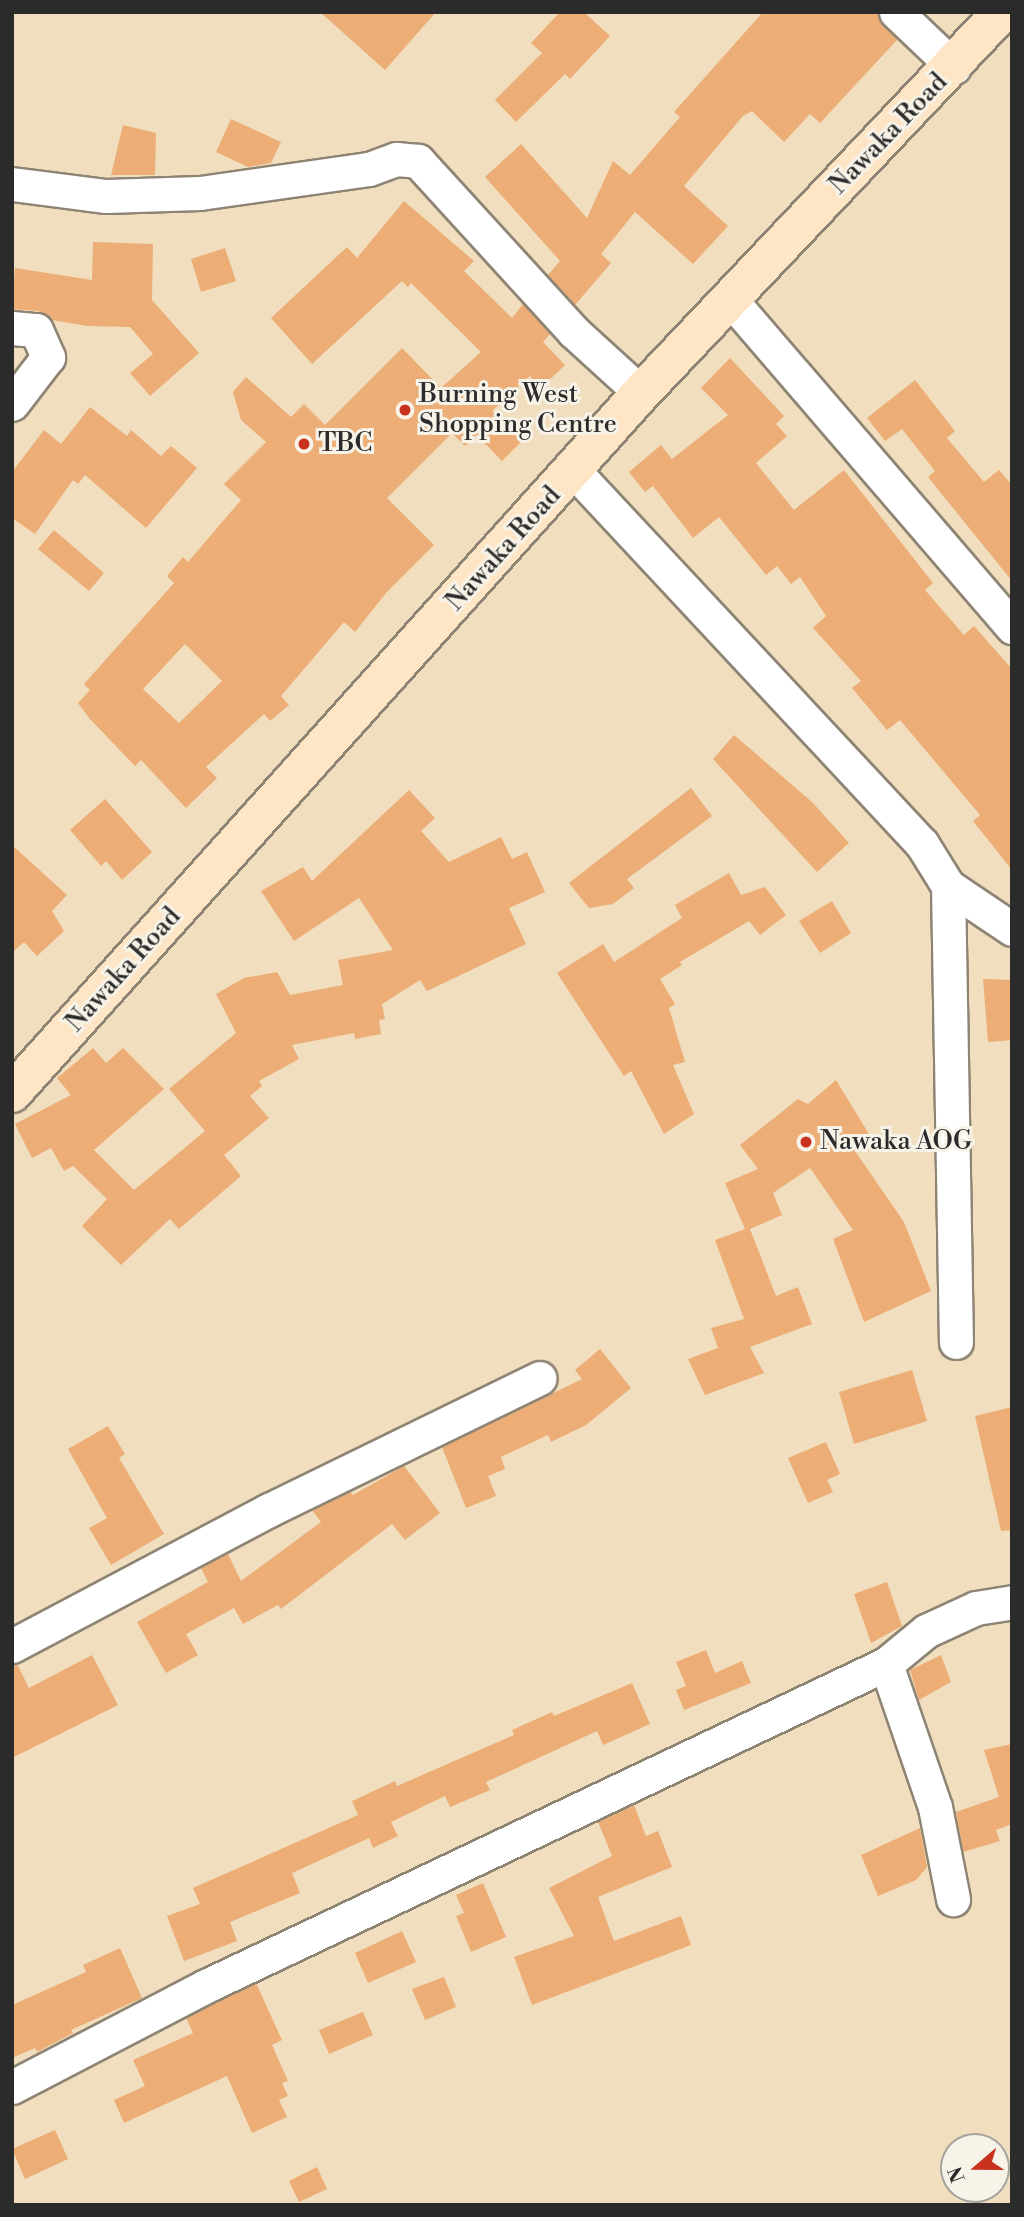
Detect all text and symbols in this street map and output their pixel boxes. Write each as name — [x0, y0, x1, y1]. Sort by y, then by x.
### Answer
street label: Nawaka Road — [823, 67, 955, 201]
place label: Burning West Shopping Centre — [419, 379, 617, 440]
marker: Burning West Shopping Centre — [397, 402, 413, 418]
place label: TBC — [318, 428, 372, 460]
marker: TBC — [296, 436, 312, 452]
street label: Nawaka Road — [440, 480, 568, 618]
street label: Nawaka Road — [60, 901, 188, 1039]
place label: Nawaka AOG — [820, 1126, 972, 1158]
marker: Nawaka AOG — [798, 1134, 814, 1150]
north arrow — [940, 2133, 1010, 2203]
text: N — [943, 2163, 971, 2186]

